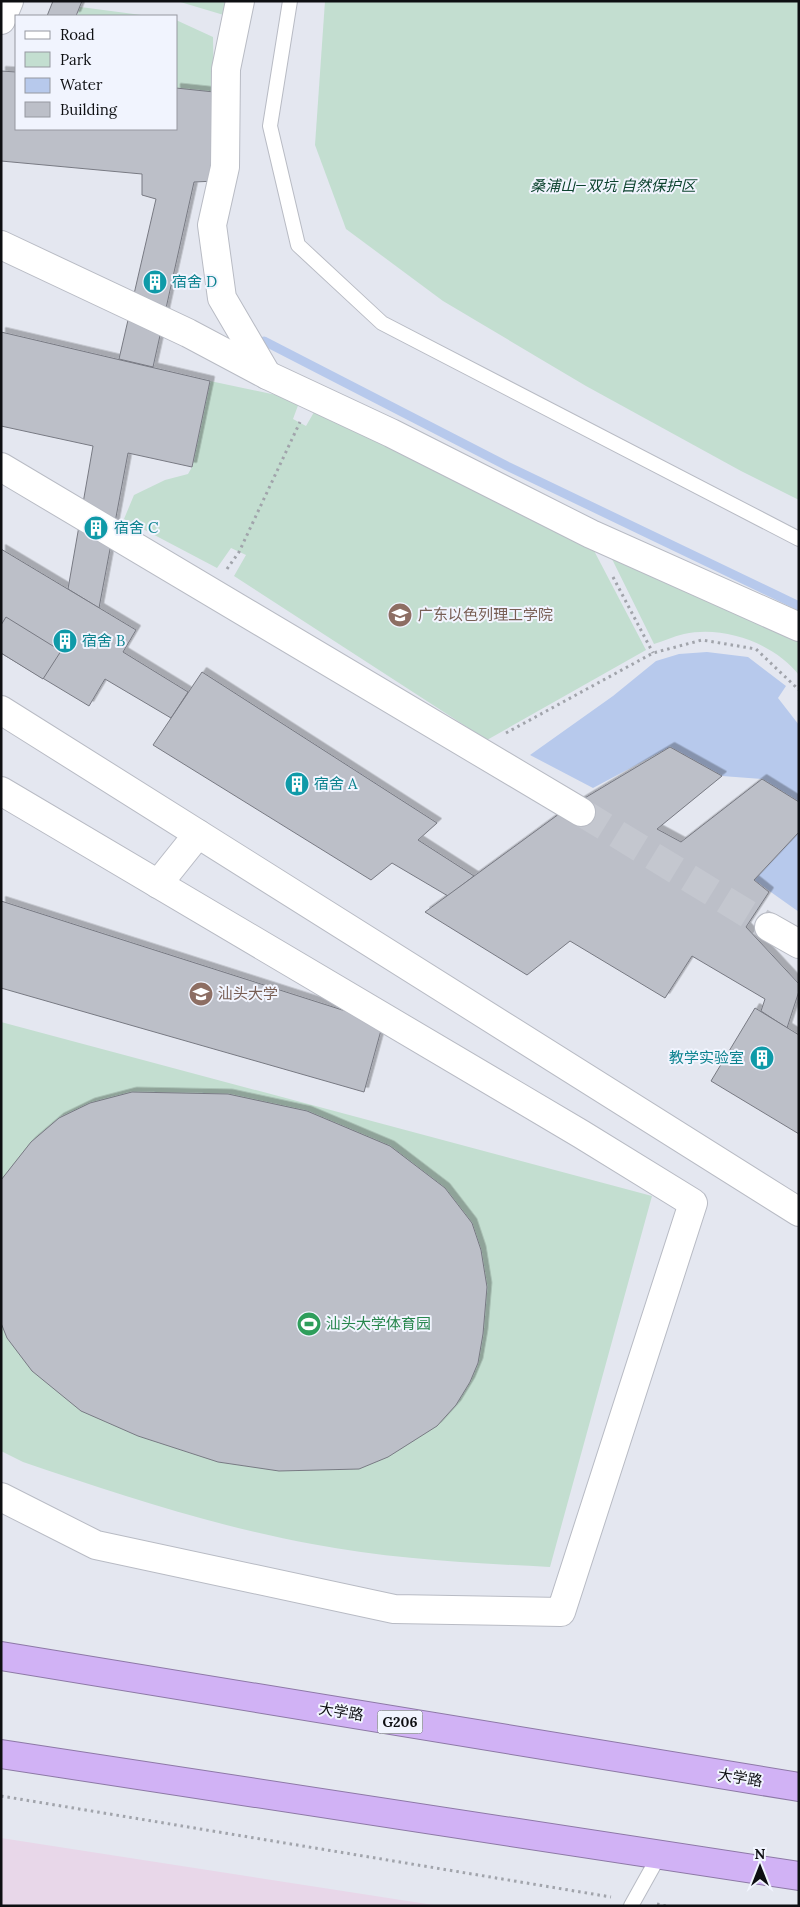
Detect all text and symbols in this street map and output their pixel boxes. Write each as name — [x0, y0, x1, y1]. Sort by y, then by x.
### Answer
legend — [15, 15, 178, 130]
text: Road — [60, 25, 95, 44]
text: Park — [60, 50, 91, 69]
text: Water — [60, 75, 103, 94]
text: Building — [60, 100, 118, 119]
park label: 桑浦山—双坑 自然保护区 — [530, 176, 698, 195]
building icon: 宿舍 D — [142, 269, 168, 295]
place label: 宿舍 D — [172, 272, 217, 291]
building icon: 宿舍 C — [83, 515, 109, 541]
place label: 宿舍 C — [114, 518, 159, 537]
school or university icon: 广东以色列理工学院 — [387, 602, 413, 628]
place label: 广东以色列理工学院 — [418, 605, 553, 624]
building icon: 宿舍 B — [52, 628, 78, 654]
place label: 宿舍 B — [82, 631, 125, 650]
building icon: 宿舍 A — [284, 771, 310, 797]
place label: 宿舍 A — [314, 774, 358, 793]
school or university icon: 汕头大学 — [188, 981, 214, 1007]
place label: 汕头大学 — [218, 984, 278, 1003]
building icon: 教学实验室 — [749, 1045, 775, 1071]
place label: 教学实验室 — [669, 1048, 744, 1067]
sports icon: 汕头大学体育园 — [296, 1311, 322, 1337]
place label: 汕头大学体育园 — [326, 1314, 431, 1333]
street label: 大学路 — [317, 1699, 365, 1724]
road number: G206 — [378, 1710, 422, 1734]
street label: 大学路 — [716, 1765, 764, 1790]
north arrow — [735, 1842, 785, 1892]
text: N — [755, 1845, 766, 1863]

